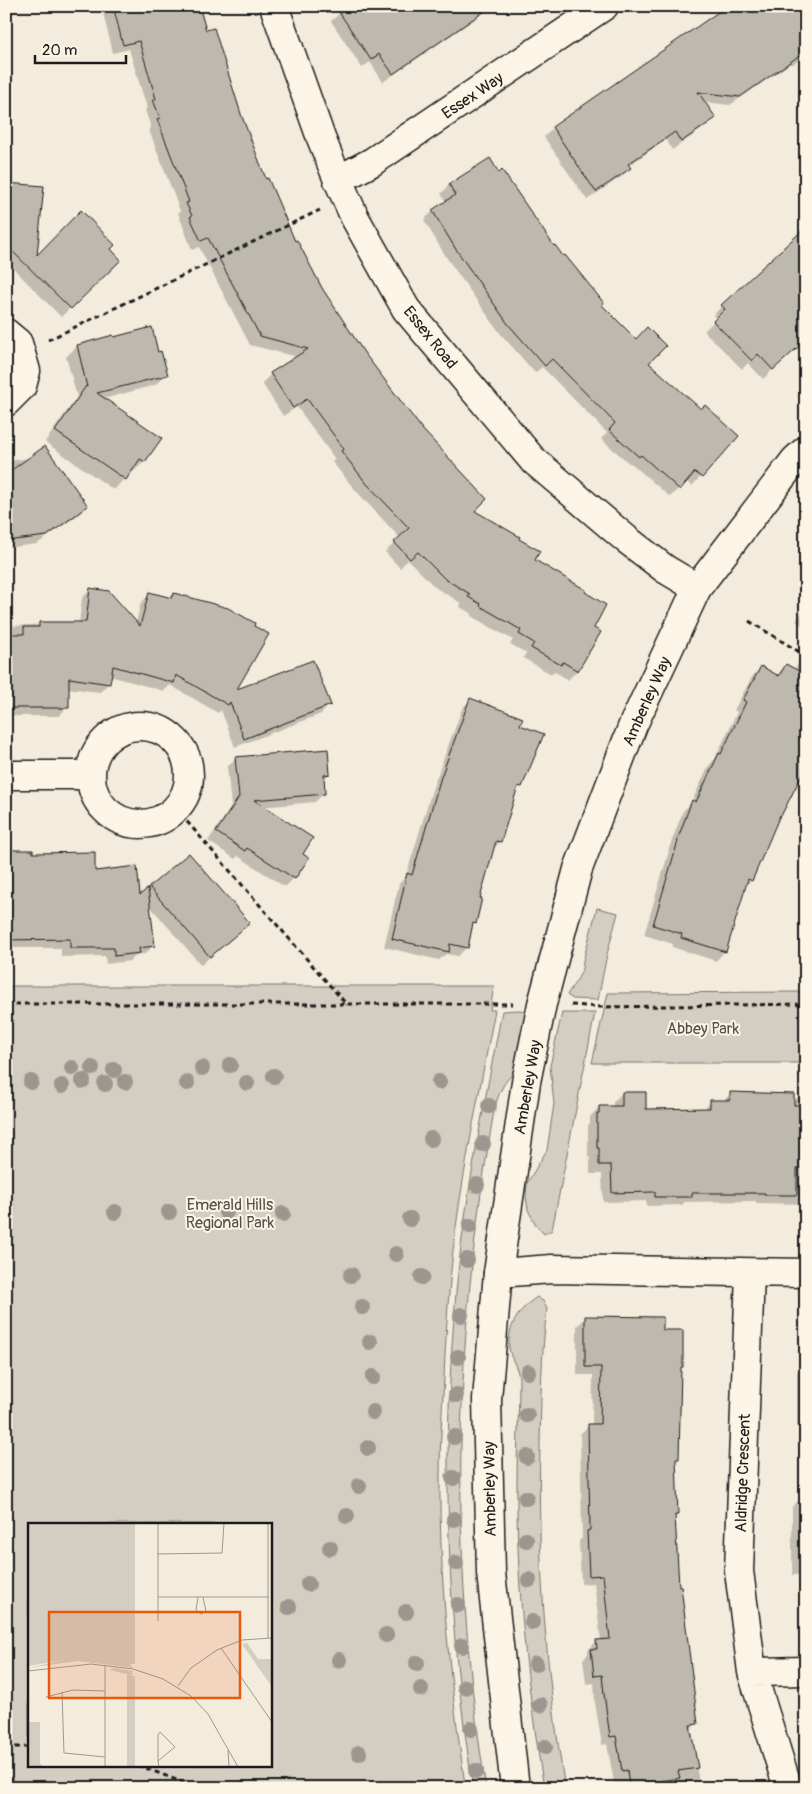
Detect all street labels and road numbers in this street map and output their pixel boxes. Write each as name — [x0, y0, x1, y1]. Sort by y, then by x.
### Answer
street label: Essex Way — [438, 68, 507, 124]
street label: Essex Road — [399, 302, 462, 373]
street label: Amberley Way — [618, 653, 676, 749]
street label: Amberley Way — [510, 1038, 546, 1136]
street label: Aldridge Crescent — [731, 1413, 755, 1533]
street label: Amberley Way — [479, 1441, 501, 1537]

